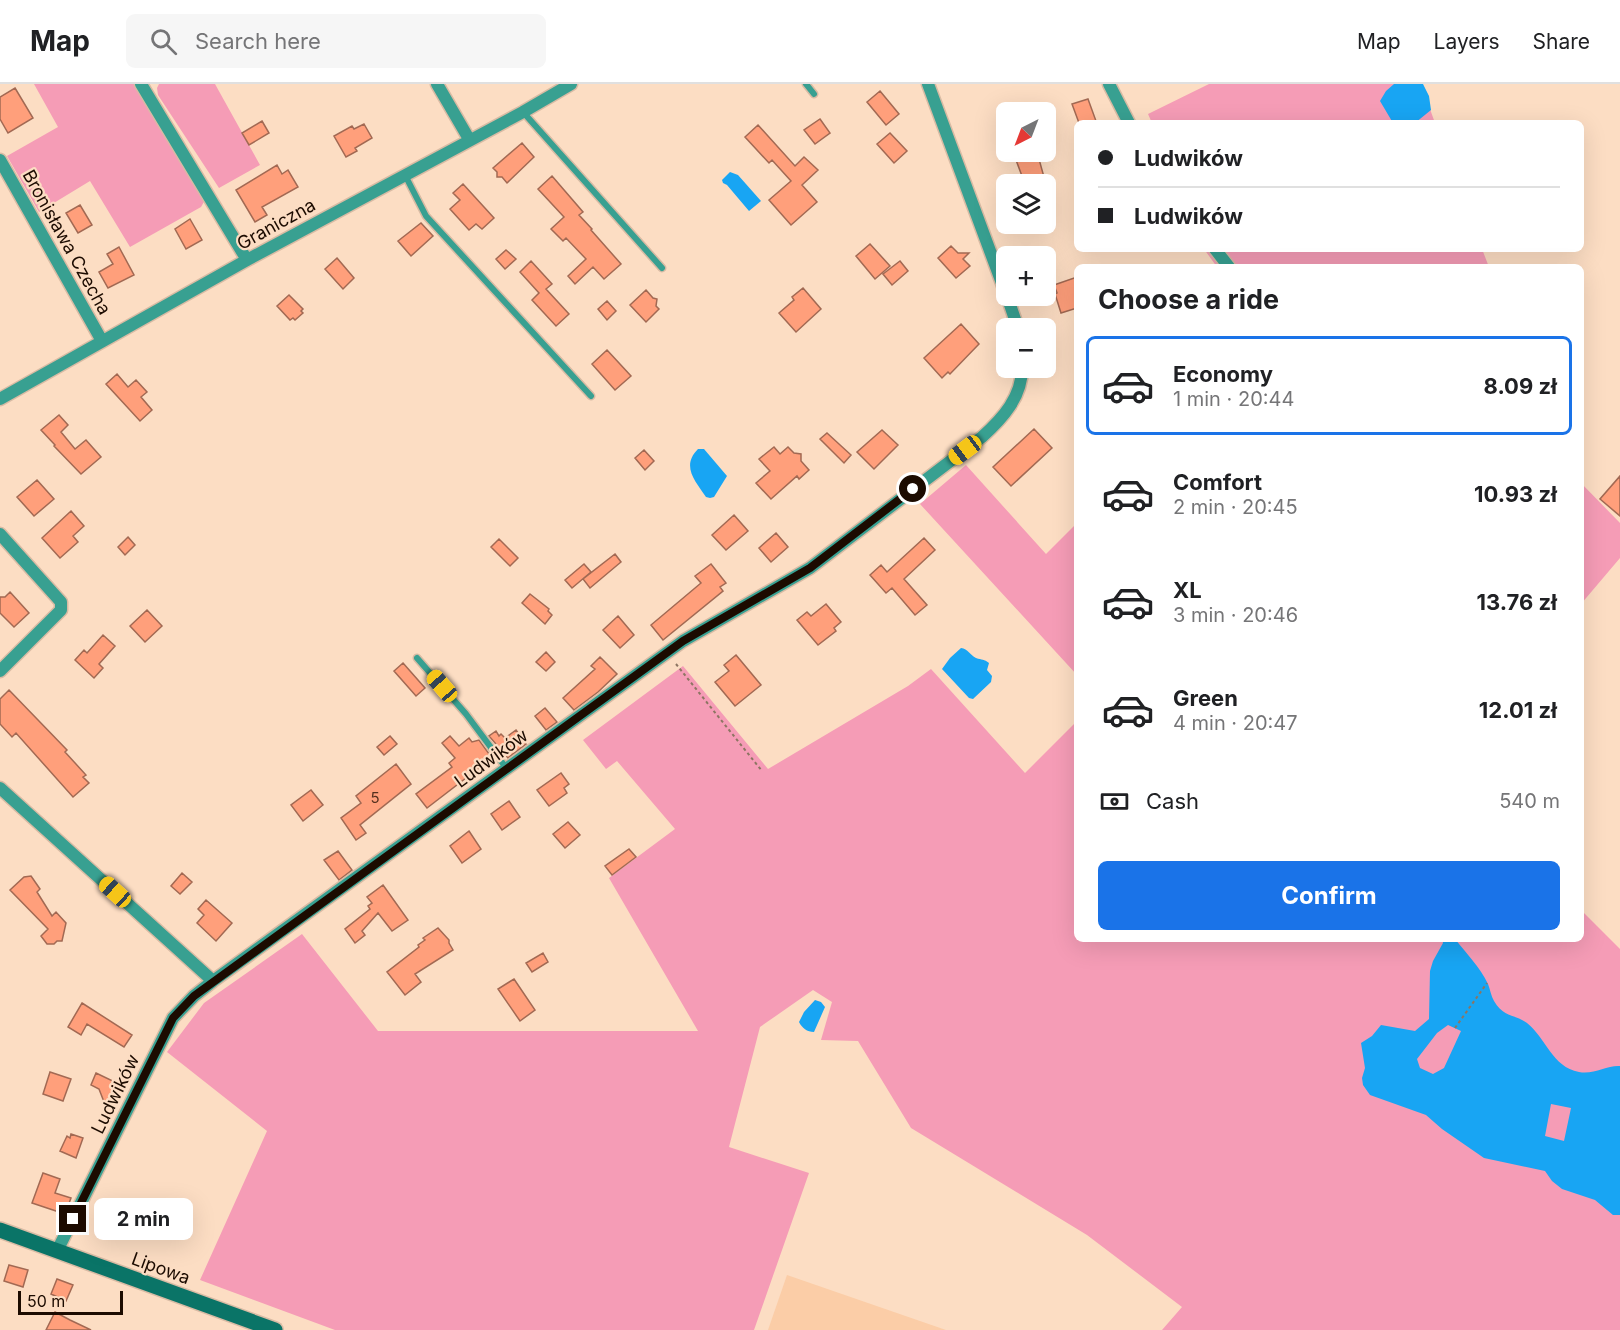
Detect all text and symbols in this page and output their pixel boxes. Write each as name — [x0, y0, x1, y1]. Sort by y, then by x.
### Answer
search box — [126, 14, 546, 68]
text: Map — [30, 24, 90, 58]
icon: search — [147, 25, 180, 58]
text: Search here — [195, 28, 321, 54]
text: Map — [1357, 29, 1401, 54]
text: Layers — [1434, 29, 1500, 54]
text: Share — [1533, 29, 1590, 54]
north arrow — [996, 102, 1056, 162]
map controls — [996, 102, 1056, 378]
text: Ludwików — [1134, 145, 1243, 171]
street label: Bronisława Czecha — [18, 166, 116, 318]
button: layers — [996, 174, 1056, 234]
street label: Graniczna — [233, 194, 319, 254]
text: Ludwików — [1134, 203, 1243, 229]
button: + — [996, 246, 1056, 306]
text: Choose a ride — [1098, 283, 1279, 316]
button: − — [996, 318, 1056, 378]
icon: car — [1101, 359, 1155, 413]
text: Economy — [1173, 361, 1273, 387]
text: 8.09 zł — [1484, 373, 1557, 399]
text: 1 min · 20:44 — [1173, 387, 1294, 411]
car — [945, 432, 985, 468]
icon: car — [1101, 467, 1155, 521]
text: Comfort — [1173, 469, 1262, 495]
route start — [899, 475, 926, 502]
text: 10.93 zł — [1474, 481, 1557, 507]
text: 2 min · 20:45 — [1173, 495, 1298, 519]
icon: car — [1101, 575, 1155, 629]
text: XL — [1173, 577, 1202, 603]
text: 13.76 zł — [1476, 589, 1557, 615]
text: 3 min · 20:46 — [1173, 603, 1298, 627]
car — [423, 667, 461, 705]
icon: car — [1101, 683, 1155, 737]
text: Green — [1173, 685, 1238, 711]
text: 12.01 zł — [1479, 697, 1557, 723]
text: 4 min · 20:47 — [1173, 711, 1298, 735]
street label: Ludwików — [450, 724, 532, 792]
icon: cash — [1098, 785, 1131, 818]
house number: 5 — [370, 788, 380, 807]
text: Cash — [1146, 788, 1199, 814]
text: 540 m — [1499, 789, 1560, 813]
button: Confirm — [1098, 861, 1560, 930]
car — [96, 873, 134, 911]
street label: Ludwików — [87, 1051, 143, 1137]
callout: 2 min — [94, 1198, 193, 1240]
route end — [59, 1205, 86, 1232]
text: 2 min — [117, 1207, 170, 1231]
street label: Lipowa — [129, 1248, 193, 1288]
scale bar — [18, 1288, 123, 1316]
text: 50 m — [27, 1291, 65, 1311]

